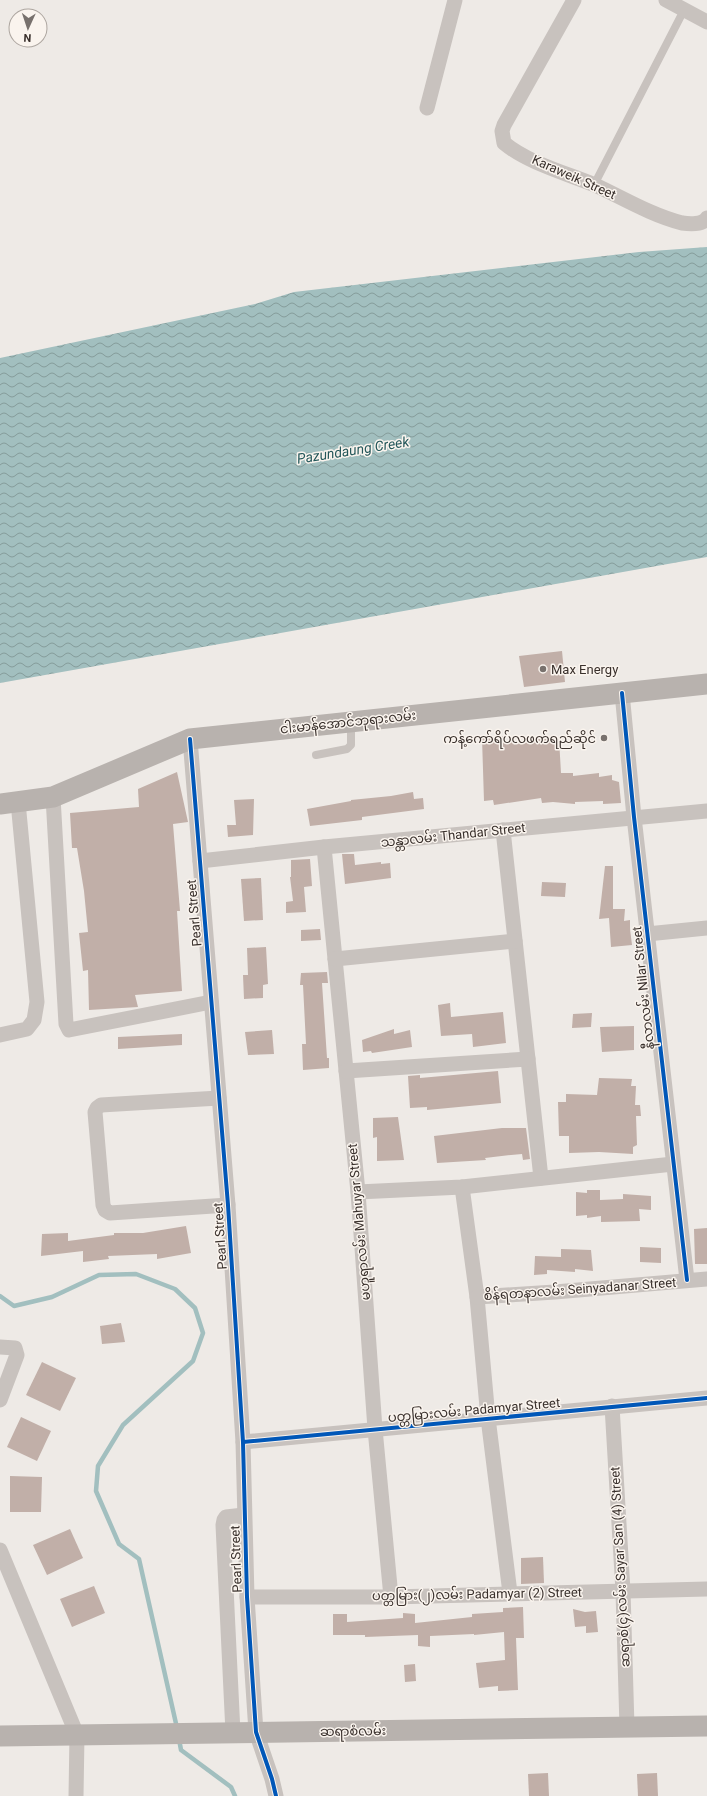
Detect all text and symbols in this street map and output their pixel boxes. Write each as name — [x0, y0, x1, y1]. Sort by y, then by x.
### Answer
north arrow — [8, 8, 48, 48]
text: N — [23, 31, 32, 44]
street label: Karaweik Street — [530, 152, 618, 202]
water label: Pazundaung Creek — [296, 433, 411, 467]
place label: Max Energy — [551, 662, 618, 677]
marker: Max Energy — [538, 664, 548, 674]
street label: ငါးမာန်အောင်ဘုရားလမ်း — [279, 706, 417, 740]
place label: ကန့်ကော်ရိပ်လဖက်ရည်ဆိုင် — [443, 730, 596, 749]
marker: ကန့်ကော်ရိပ်လဖက်ရည်ဆိုင် — [599, 733, 609, 743]
street label: သန္တာလမ်း Thandar Street — [380, 819, 526, 853]
street label: Pearl Street — [184, 879, 204, 947]
street label: နီလာလမ်း Nilar Street — [628, 925, 660, 1050]
street label: မဟူရာလမ်း Mahuyar Street — [344, 1143, 376, 1301]
street label: Pearl Street — [210, 1202, 230, 1270]
street label: စိန်ရတနာလမ်း Seinyadanar Street — [483, 1274, 677, 1306]
street label: ပတ္တမြားလမ်း Padamyar Street — [387, 1394, 561, 1428]
street label: ဆရာစံ(၄)လမ်း Sayar San (4) Street — [606, 1466, 636, 1668]
street label: Pearl Street — [227, 1525, 245, 1593]
street label: ပတ္တမြား(၂)လမ်း Padamyar (2) Street — [372, 1584, 582, 1606]
street label: ဆရာစံလမ်း — [320, 1722, 386, 1742]

